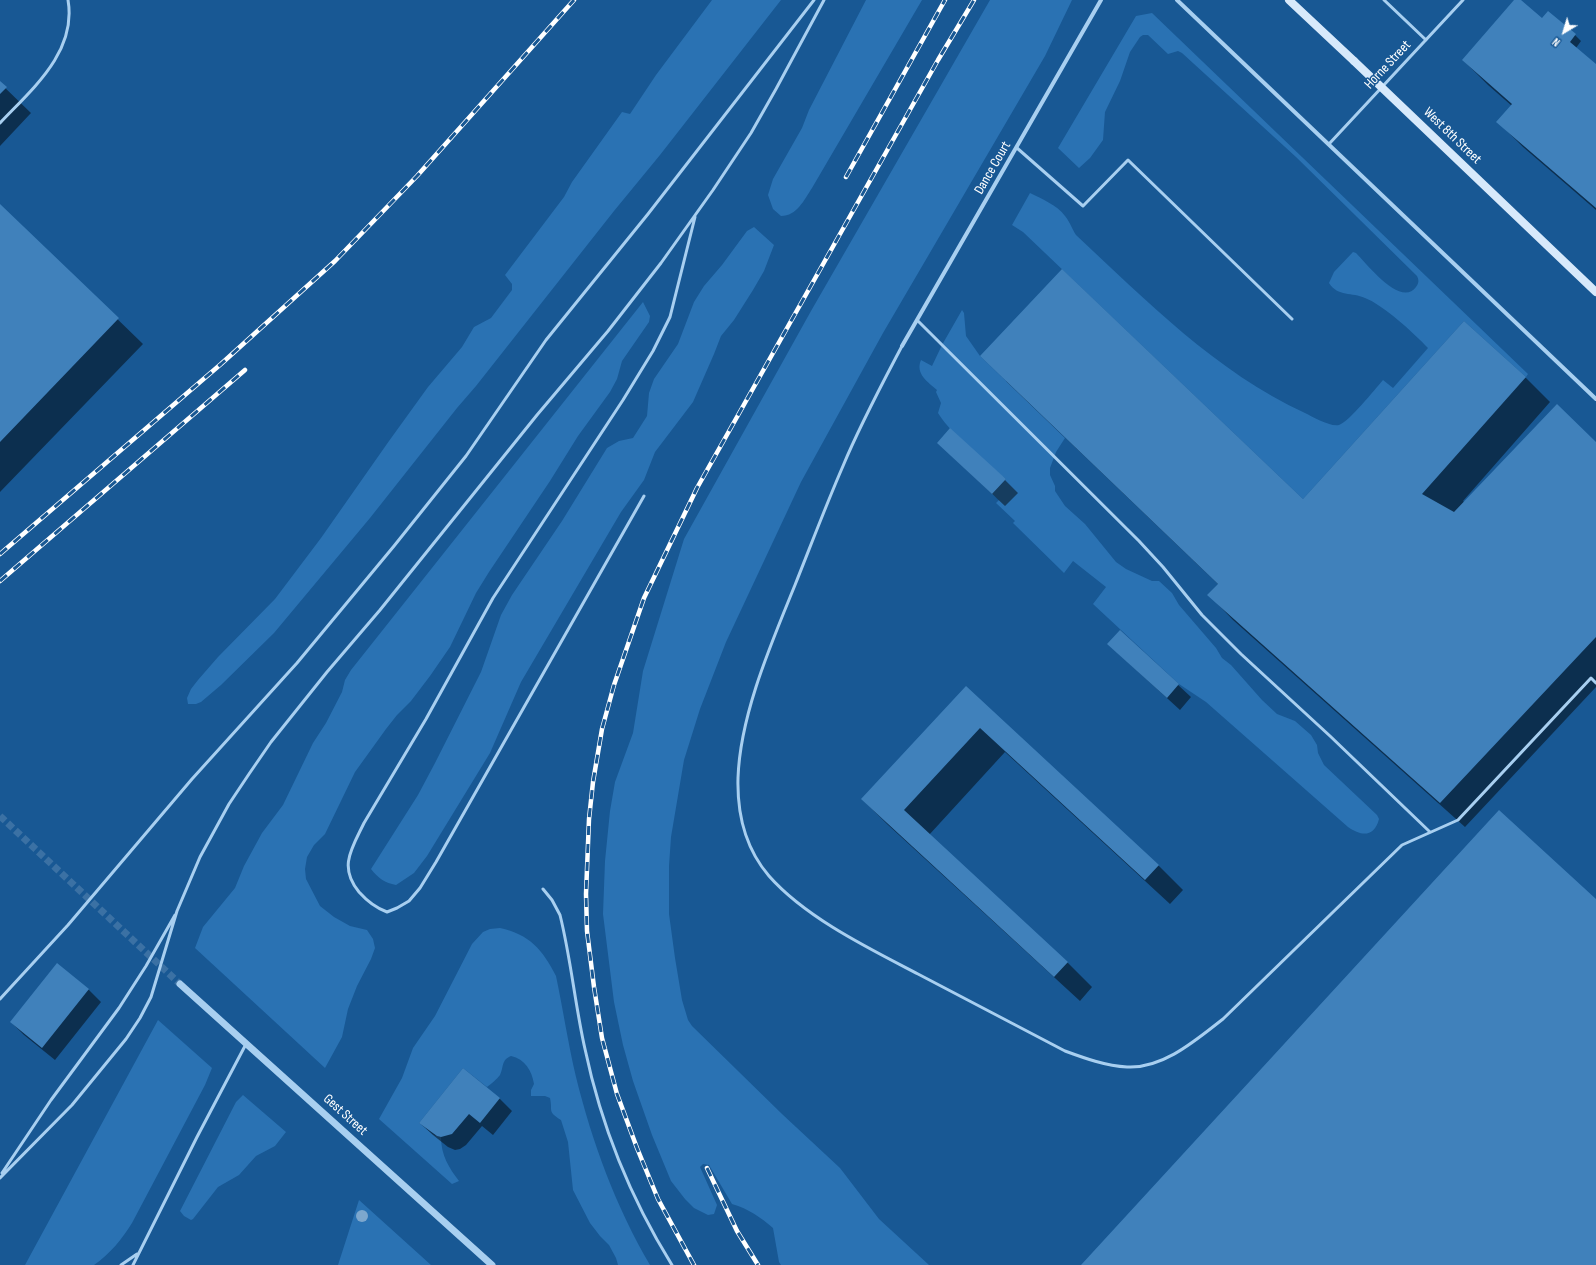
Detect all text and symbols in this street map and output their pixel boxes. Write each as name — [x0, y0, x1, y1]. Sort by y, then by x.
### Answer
north arrow — [1544, 12, 1584, 52]
text: N — [1550, 35, 1563, 49]
street label: Horne Street — [1361, 37, 1415, 93]
street label: West 8th Street — [1419, 104, 1485, 168]
street label: Dance Court — [971, 139, 1015, 197]
street label: Gest Street — [319, 1091, 371, 1139]

